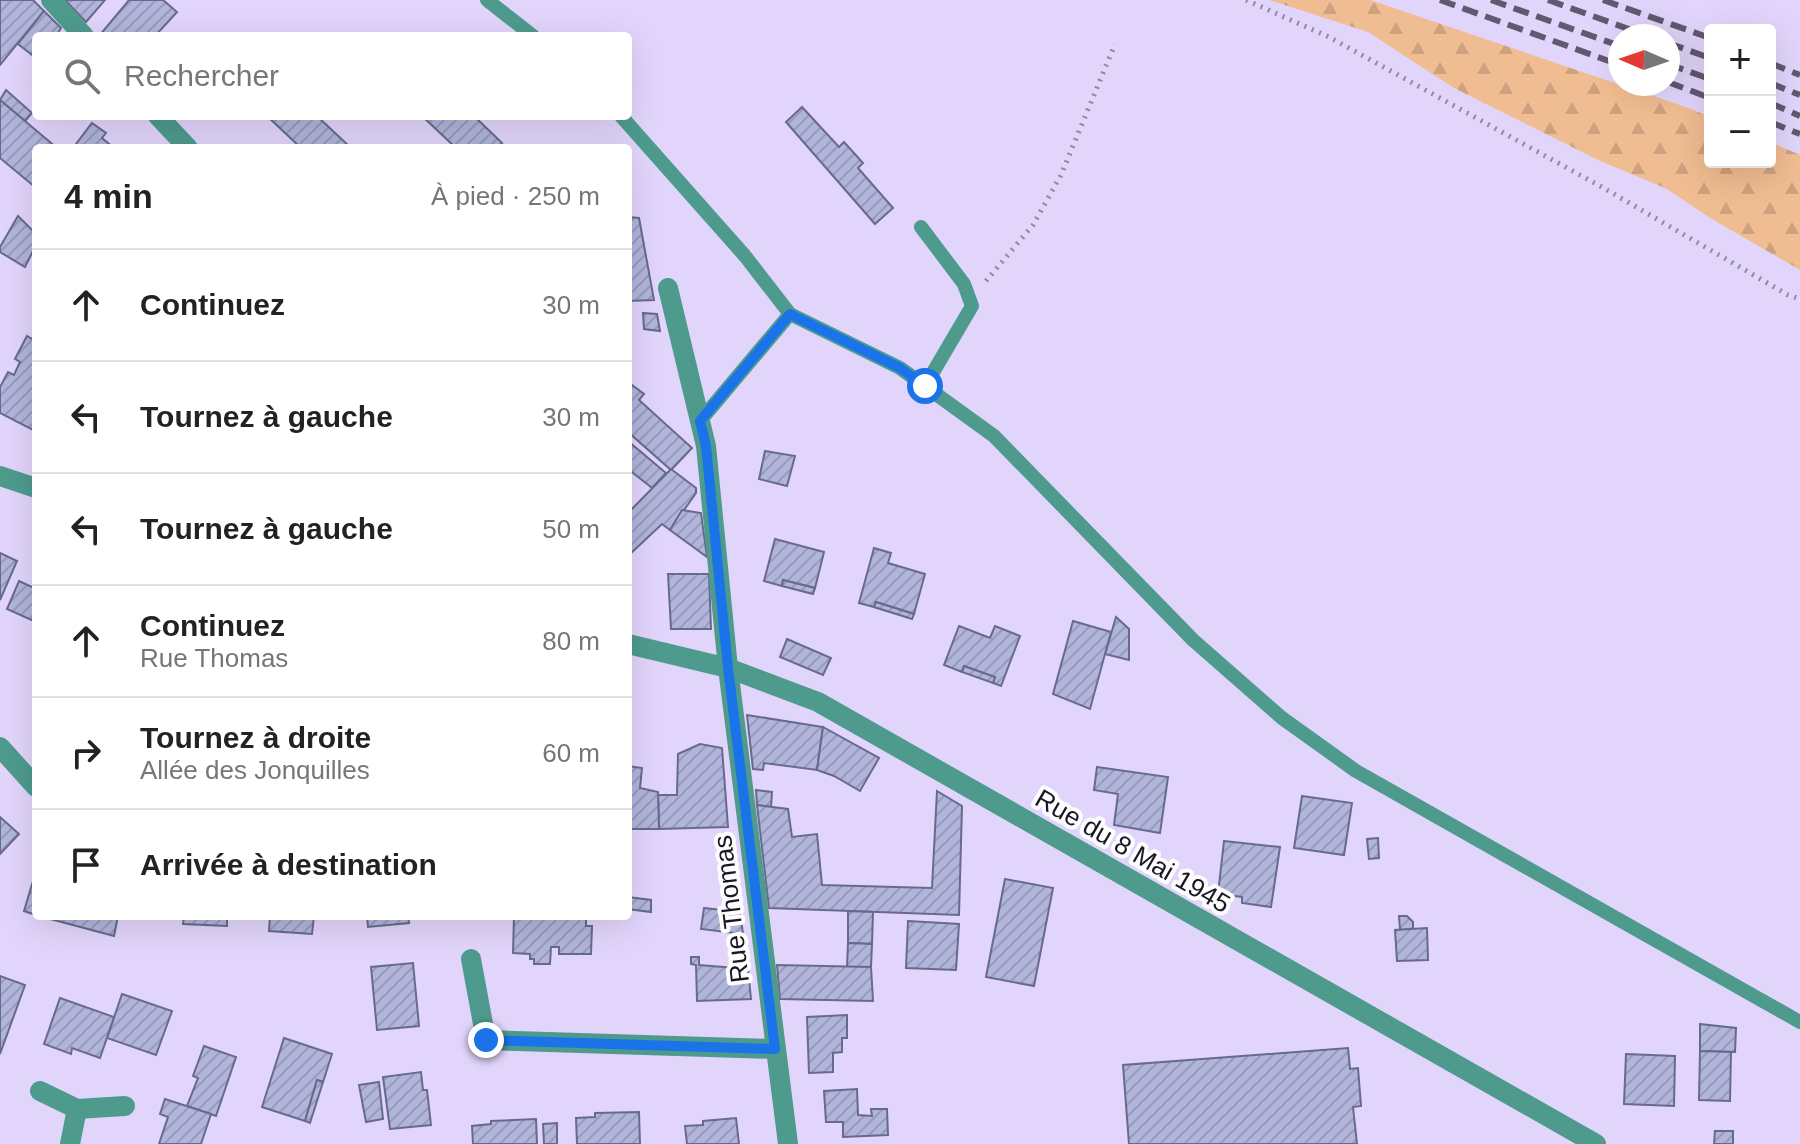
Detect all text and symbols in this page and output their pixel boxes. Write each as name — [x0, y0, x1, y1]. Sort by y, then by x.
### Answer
north arrow — [1608, 24, 1680, 96]
map controls — [1704, 24, 1776, 168]
button: + — [1704, 24, 1776, 96]
search box — [32, 32, 632, 120]
icon: search — [60, 54, 104, 98]
text: Rechercher — [124, 59, 279, 92]
button: − — [1704, 96, 1776, 168]
text: 4 min — [64, 177, 153, 215]
text: À pied · 250 m — [431, 181, 600, 211]
icon: ahead — [64, 283, 108, 327]
text: Continuez — [140, 288, 285, 321]
text: 30 m — [542, 290, 600, 320]
route start — [907, 368, 943, 404]
icon: left — [64, 395, 108, 439]
text: Tournez à gauche — [140, 400, 393, 433]
text: 30 m — [542, 402, 600, 432]
icon: left — [64, 507, 108, 551]
text: Tournez à gauche — [140, 512, 393, 545]
text: 50 m — [542, 514, 600, 544]
text: Continuez — [140, 609, 285, 642]
icon: ahead — [64, 619, 108, 663]
text: 80 m — [542, 626, 600, 656]
text: Rue Thomas — [140, 643, 288, 673]
text: Tournez à droite — [140, 721, 371, 754]
icon: right — [64, 731, 108, 775]
text: 60 m — [542, 738, 600, 768]
text: Allée des Jonquilles — [140, 755, 370, 785]
street label: Rue du 8 Mai 1945 — [1030, 783, 1236, 919]
street label: Rue Thomas — [707, 834, 755, 984]
icon: arrive — [64, 843, 108, 887]
text: Arrivée à destination — [140, 848, 437, 881]
route end — [468, 1022, 504, 1058]

